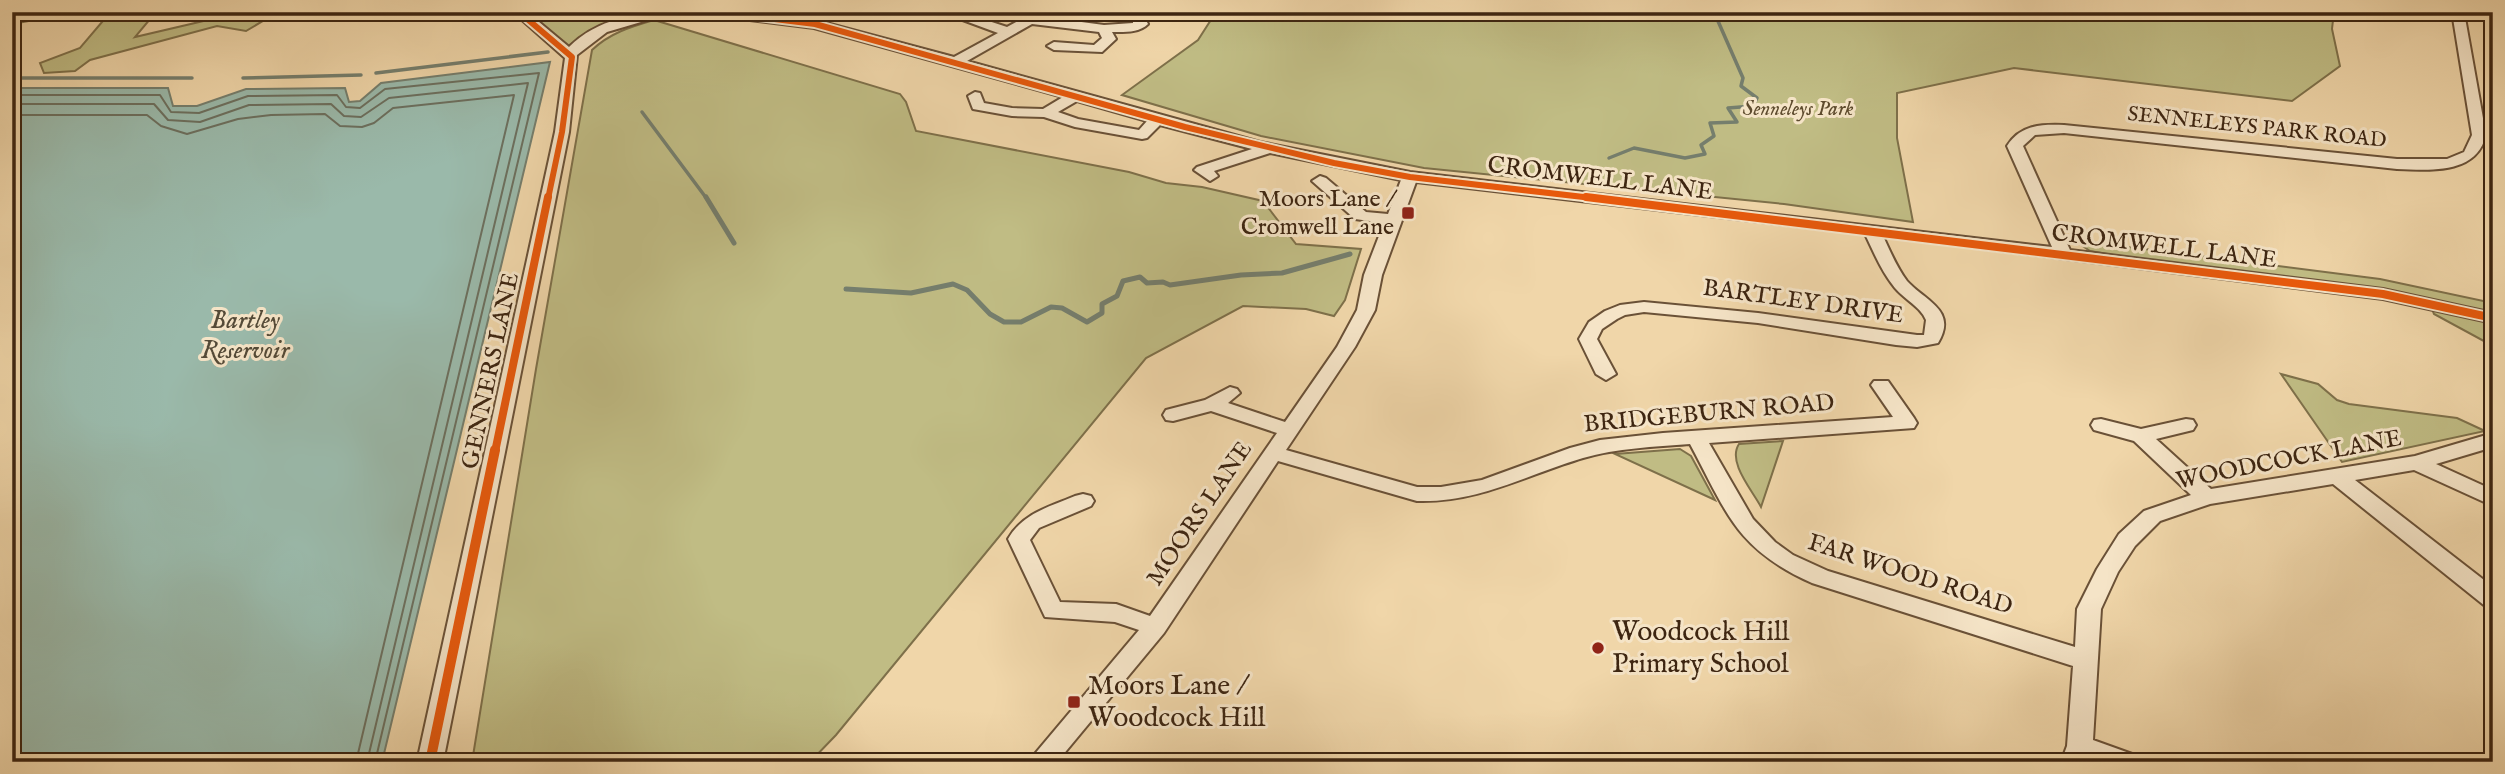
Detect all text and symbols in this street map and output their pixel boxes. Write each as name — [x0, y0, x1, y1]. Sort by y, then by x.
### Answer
park label: Senneleys Park — [1743, 96, 1854, 123]
street label: SENNELEYS PARK ROAD — [2126, 101, 2388, 155]
street label: CROMWELL LANE — [1486, 150, 1714, 208]
place label: Moors Lane / Cromwell Lane — [1241, 184, 1398, 243]
marker: Moors Lane / Cromwell Lane — [1400, 205, 1416, 221]
street label: CROMWELL LANE — [2050, 218, 2278, 276]
street label: GENNERS LANE — [455, 270, 527, 472]
street label: BARTLEY DRIVE — [1701, 273, 1905, 331]
water label: Bartley Reservoir — [201, 304, 290, 367]
street label: BRIDGEBURN ROAD — [1582, 388, 1836, 440]
street label: WOODCOCK LANE — [2174, 423, 2404, 497]
street label: MOORS LANE — [1140, 436, 1260, 592]
street label: FAR WOOD ROAD — [1804, 527, 2016, 623]
place label: Woodcock Hill Primary School — [1612, 615, 1790, 682]
marker: Woodcock Hill Primary School — [1590, 640, 1606, 656]
place label: Moors Lane / Woodcock Hill — [1088, 669, 1266, 736]
marker: Moors Lane / Woodcock Hill — [1066, 694, 1082, 710]

